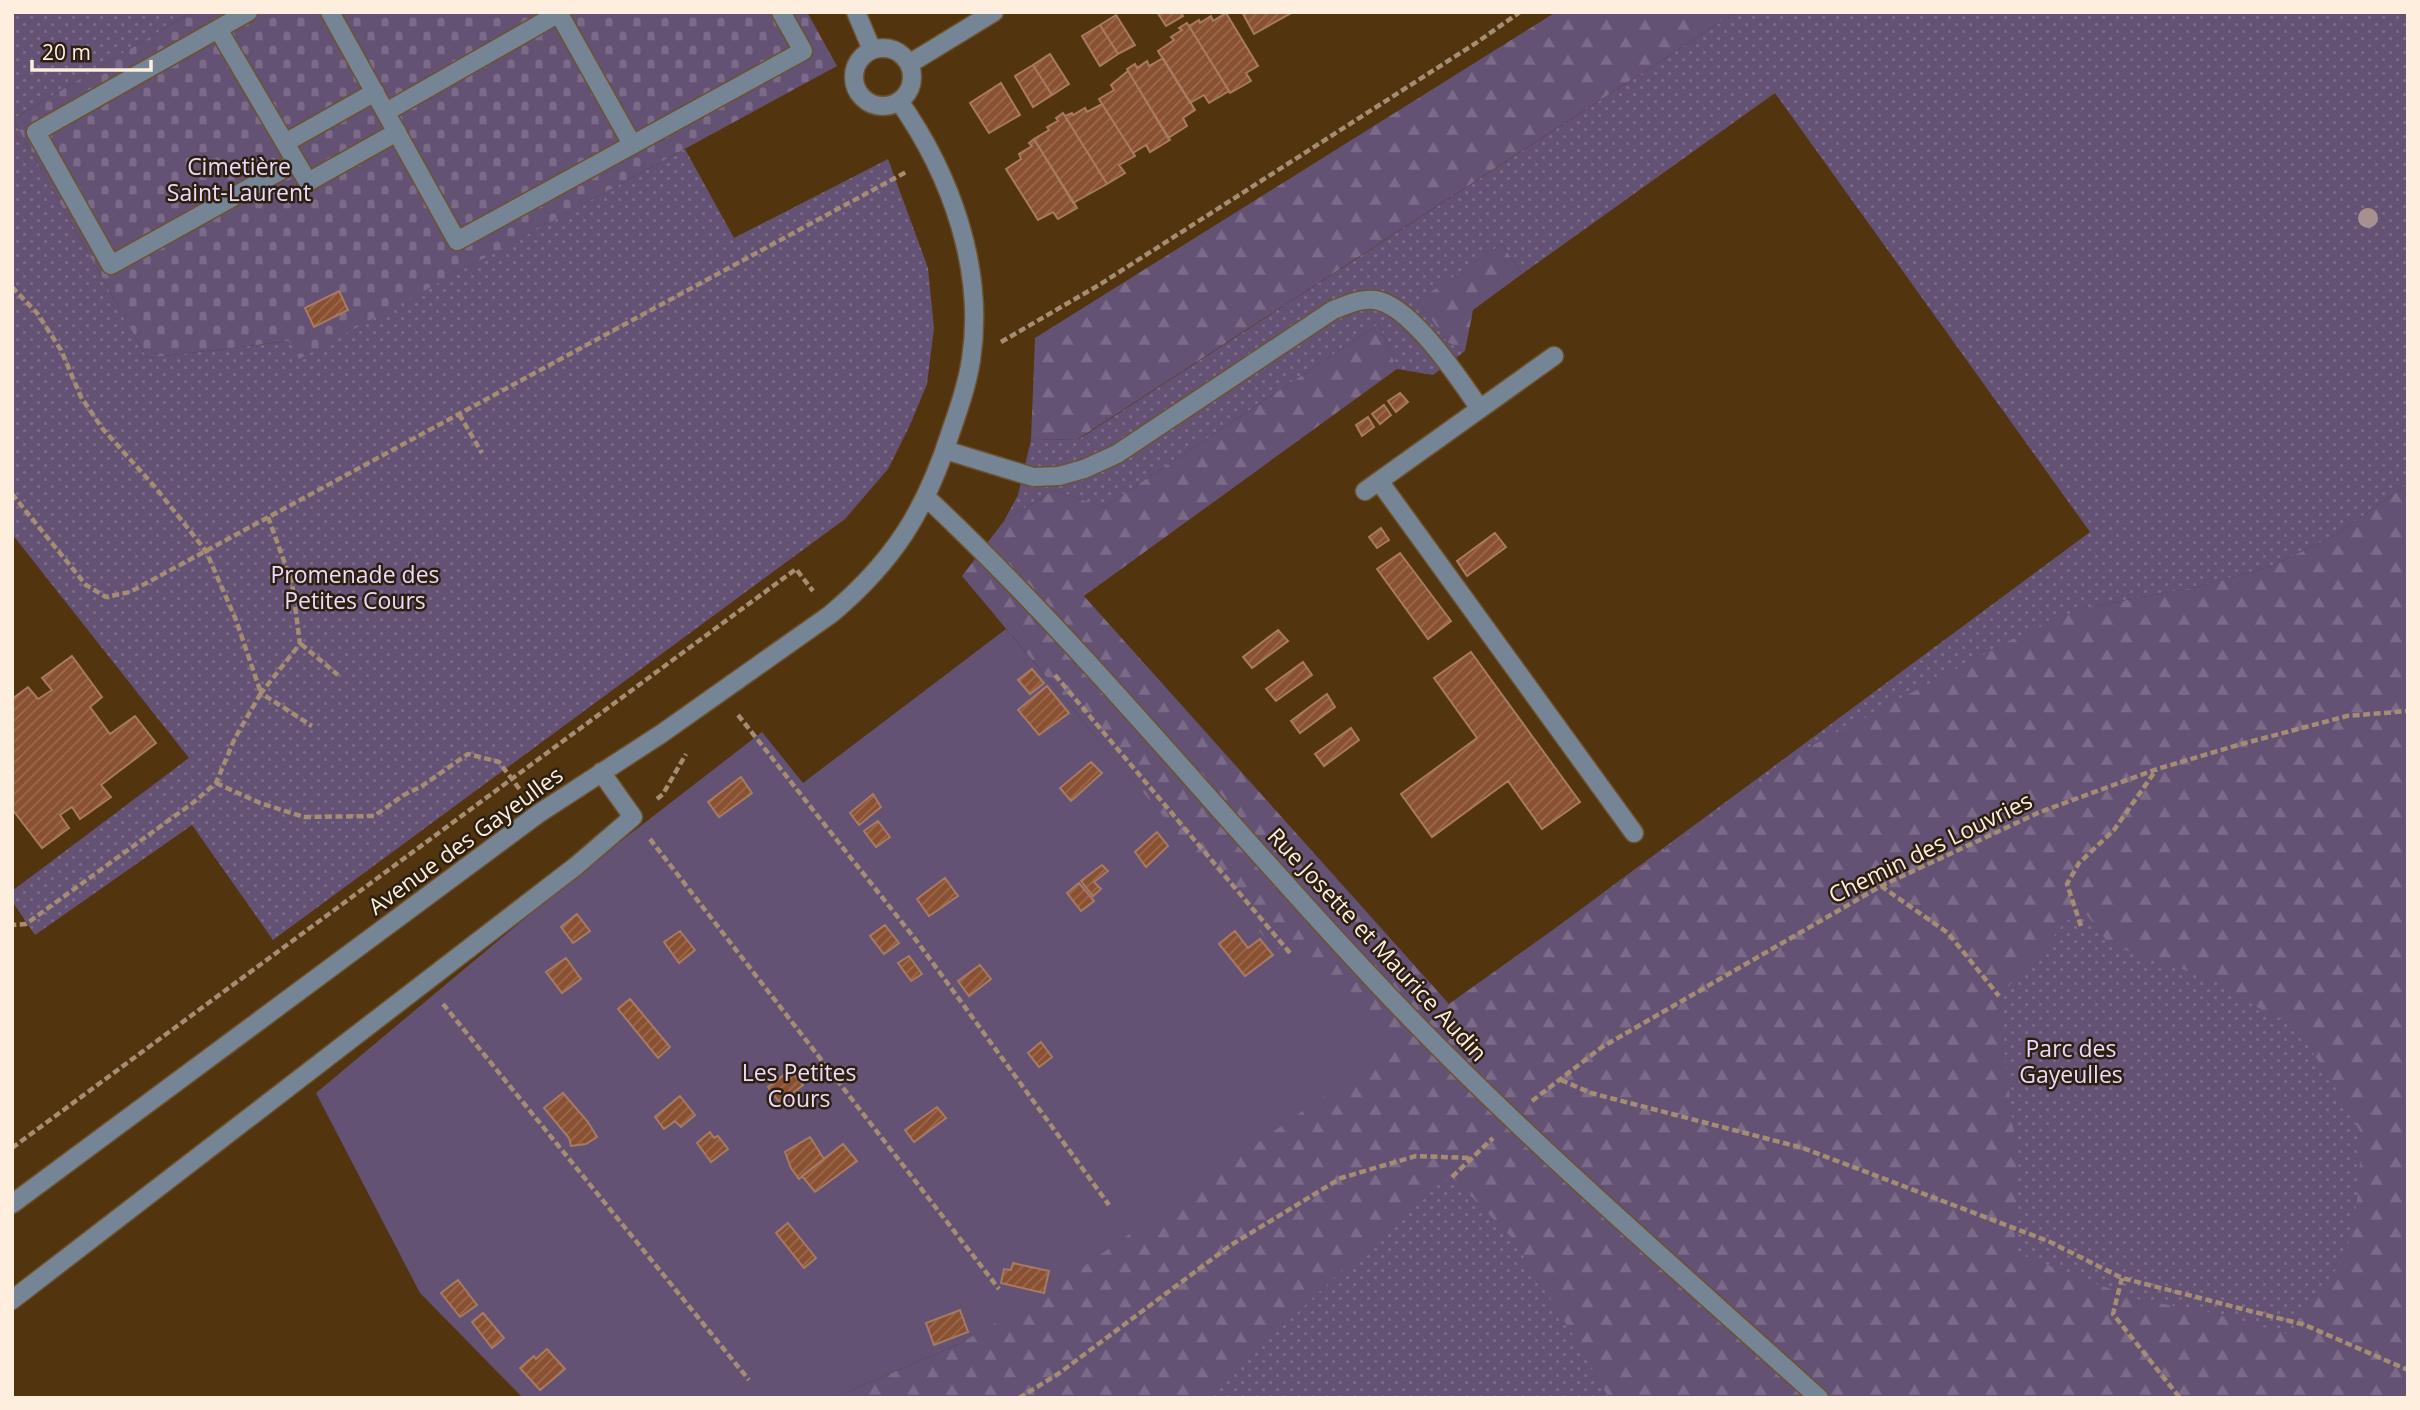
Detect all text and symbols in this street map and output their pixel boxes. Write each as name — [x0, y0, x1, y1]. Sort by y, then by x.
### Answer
scale bar — [32, 28, 150, 72]
text: 20 m — [42, 38, 91, 66]
park label: Cimetière Saint-Laurent — [167, 150, 311, 208]
park label: Promenade des Petites Cours — [270, 558, 440, 616]
street label: Avenue des Gayeulles — [361, 758, 569, 922]
street label: Chemin des Louvries — [1823, 784, 2037, 910]
street label: Rue Josette et Maurice Audin — [1261, 820, 1495, 1068]
park label: Parc des Gayeulles — [2019, 1032, 2123, 1090]
park label: Les Petites Cours — [742, 1056, 856, 1114]

